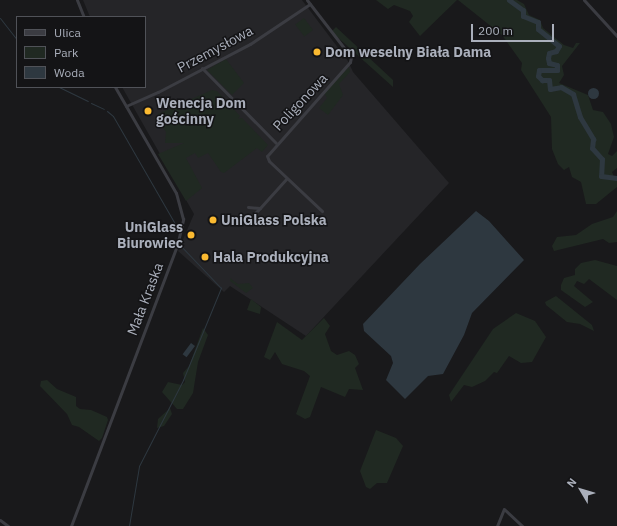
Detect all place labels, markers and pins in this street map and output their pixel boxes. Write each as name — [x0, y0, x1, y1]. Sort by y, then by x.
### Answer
place label: Dom weselny Biała Dama — [325, 44, 491, 60]
marker: Dom weselny Biała Dama — [312, 47, 322, 57]
place label: Wenecja Dom gościnny — [156, 95, 246, 128]
marker: Wenecja Dom gościnny — [143, 106, 153, 116]
place label: UniGlass Polska — [221, 212, 327, 228]
marker: UniGlass Polska — [208, 215, 218, 225]
place label: UniGlass Biurowiec — [117, 219, 183, 252]
marker: UniGlass Biurowiec — [186, 230, 196, 240]
place label: Hala Produkcyjna — [213, 249, 329, 265]
marker: Hala Produkcyjna — [200, 252, 210, 262]

